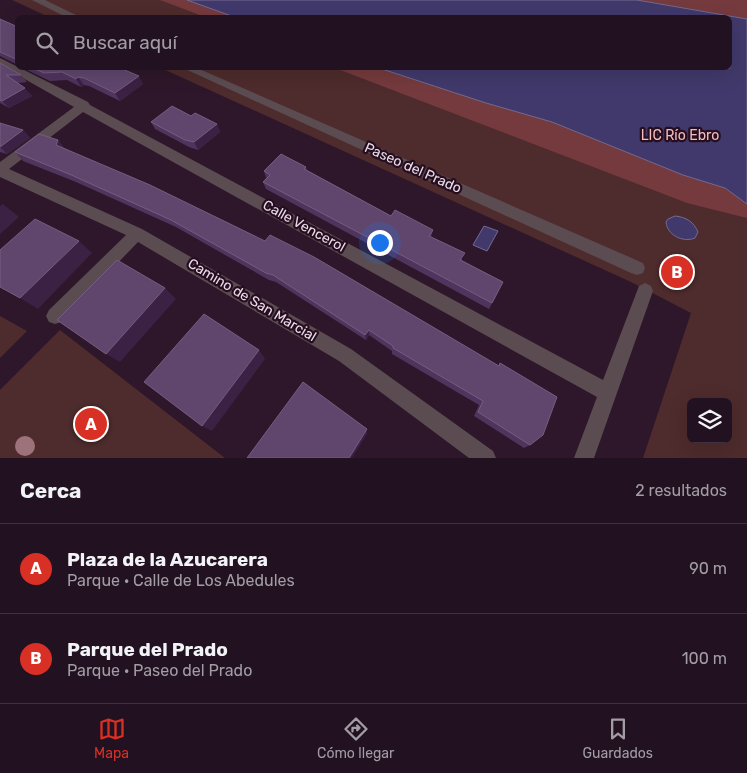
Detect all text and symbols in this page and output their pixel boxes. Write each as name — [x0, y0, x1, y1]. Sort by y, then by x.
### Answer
search box — [15, 15, 732, 70]
icon: search — [33, 29, 61, 57]
text: Buscar aquí — [73, 31, 177, 54]
park label: LIC Río Ebro — [641, 127, 719, 144]
street label: Paseo del Prado — [362, 139, 464, 197]
street label: Calle Vencerol — [260, 196, 348, 256]
your location — [367, 230, 393, 256]
pin: B — [661, 253, 693, 291]
street label: Camino de San Marcial — [185, 255, 319, 345]
map controls — [687, 398, 732, 443]
button: layers — [687, 398, 732, 443]
pin: A — [75, 405, 107, 443]
text: Cerca — [20, 478, 81, 503]
text: 2 resultados — [635, 481, 727, 500]
text: Plaza de la Azucarera — [67, 548, 268, 571]
text: A — [30, 559, 42, 578]
text: 90 m — [689, 559, 727, 578]
text: Parque · Calle de Los Abedules — [67, 571, 295, 590]
text: Parque del Prado — [67, 638, 228, 661]
text: B — [30, 649, 42, 668]
text: 100 m — [682, 649, 727, 668]
text: Parque · Paseo del Prado — [67, 661, 252, 680]
tab: Mapa — [94, 715, 129, 762]
tab: Cómo llegar — [317, 715, 394, 762]
tab: Guardados — [582, 715, 653, 762]

